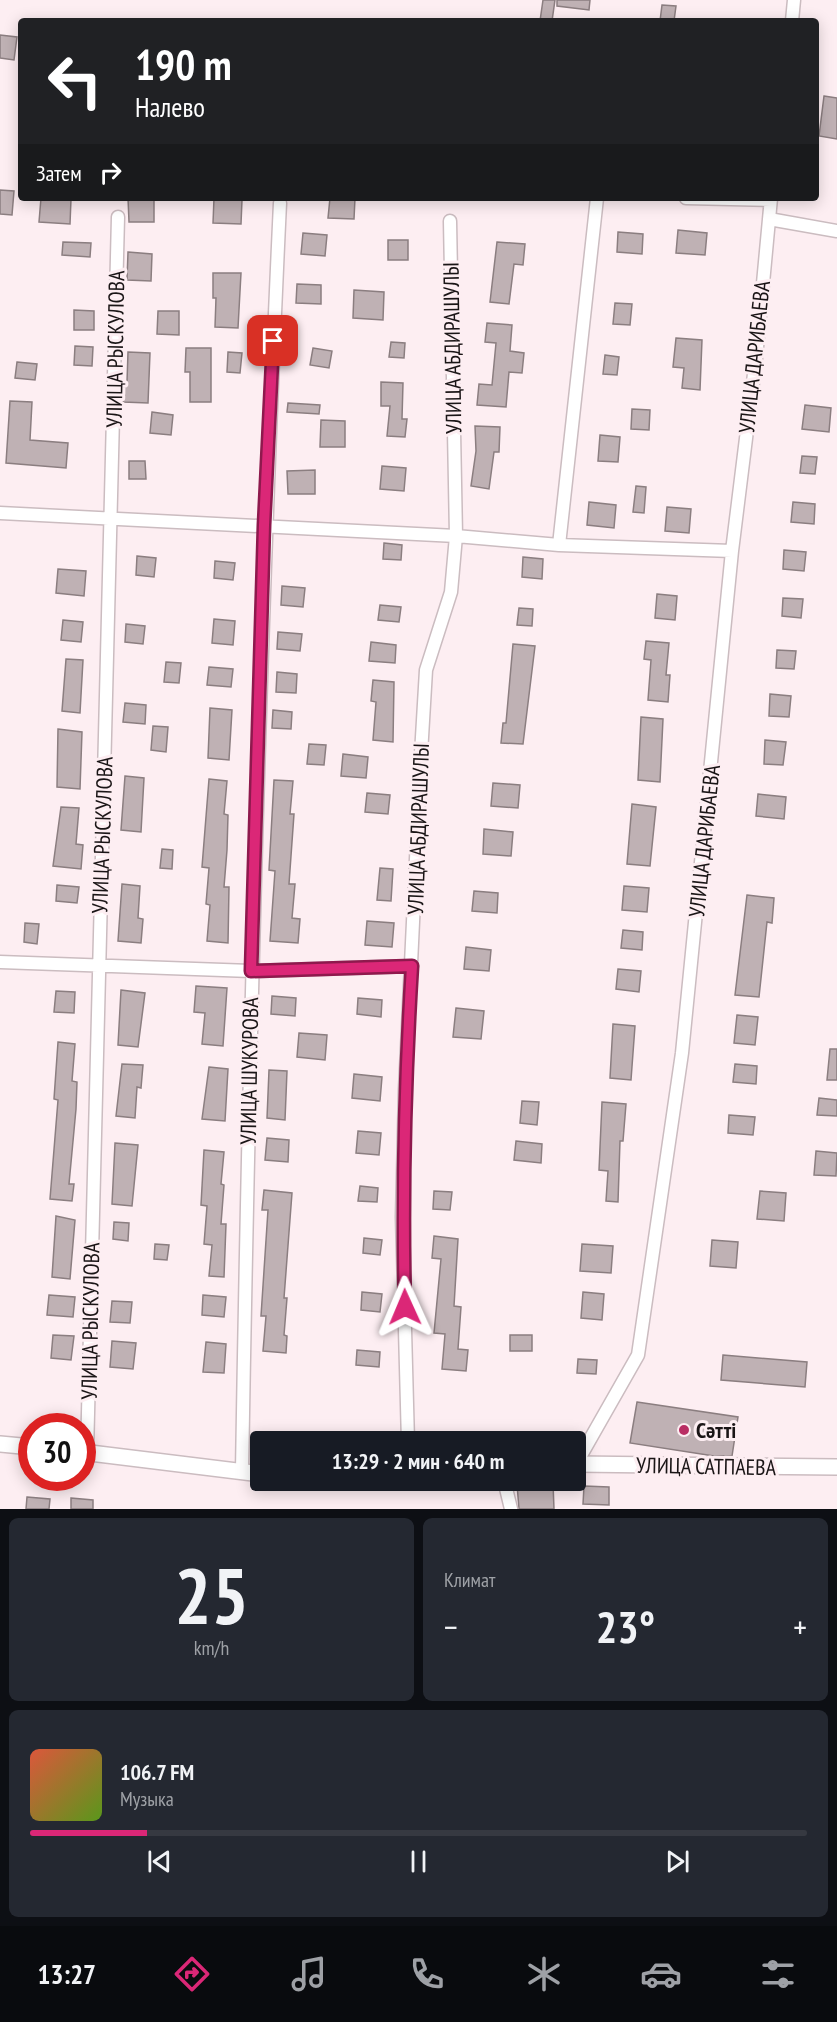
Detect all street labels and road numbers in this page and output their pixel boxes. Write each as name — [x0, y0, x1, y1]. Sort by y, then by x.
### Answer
street label: УЛИЦА АБДИРАШУЛЫ — [437, 262, 467, 434]
street label: УЛИЦА РЫСКУЛОВА — [100, 270, 130, 428]
street label: УЛИЦА ДАРИБАЕВА — [732, 279, 776, 435]
street label: УЛИЦА АБДИРАШУЛЫ — [401, 743, 435, 915]
street label: УЛИЦА РЫСКУЛОВА — [85, 755, 119, 914]
street label: УЛИЦА ДАРИБАЕВА — [682, 763, 726, 919]
street label: УЛИЦА ШУКУРОВА — [234, 996, 264, 1145]
street label: УЛИЦА РЫСКУЛОВА — [75, 1242, 105, 1400]
street label: УЛИЦА САТПАЕВА — [636, 1451, 777, 1481]

